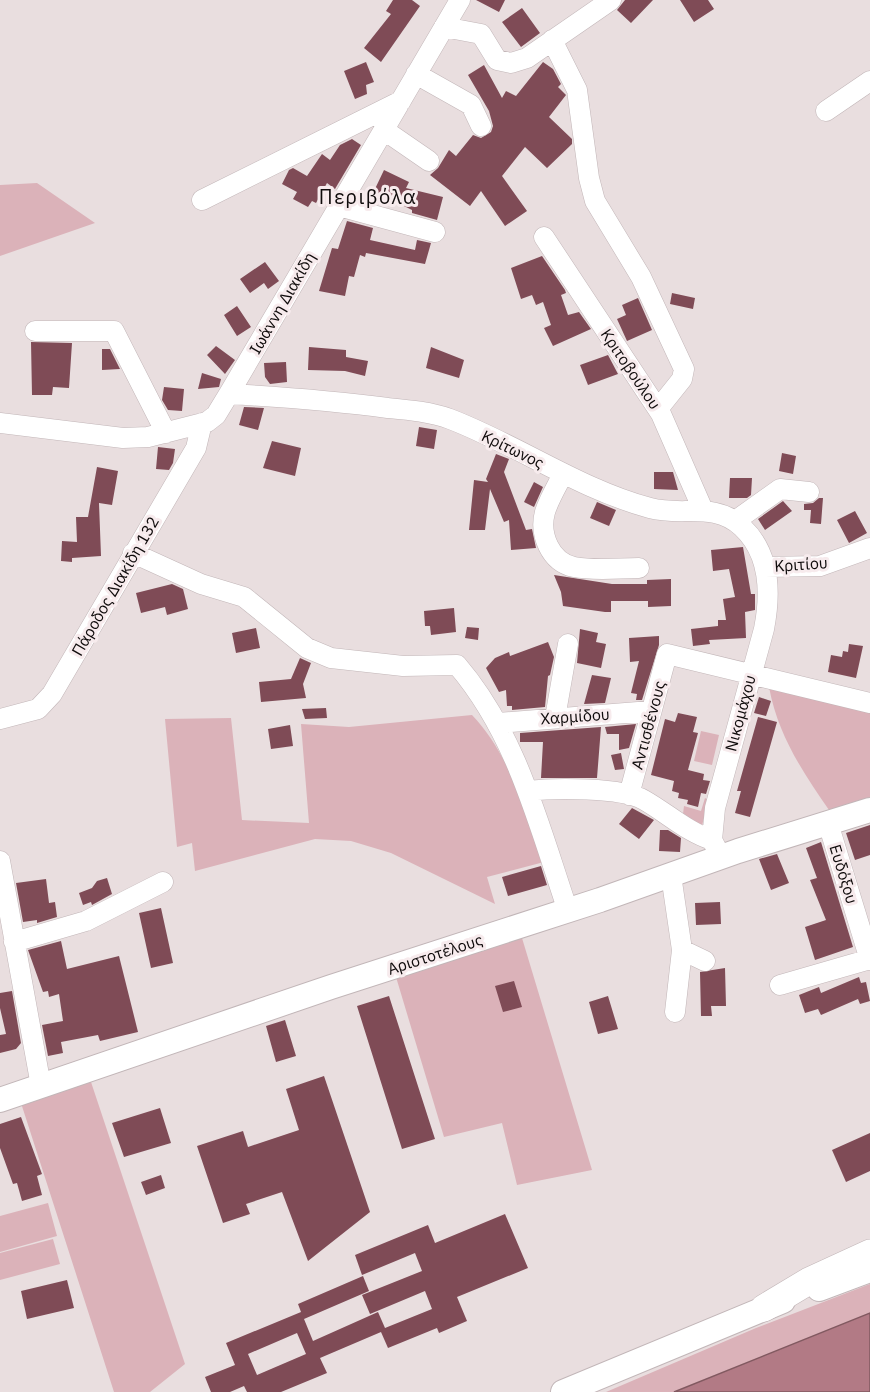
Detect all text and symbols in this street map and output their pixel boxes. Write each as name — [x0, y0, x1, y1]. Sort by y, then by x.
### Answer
district label: Περιβόλα — [319, 183, 417, 210]
street label: Ιωάννη Διακίδη — [245, 248, 319, 358]
street label: Κριτοβούλου — [597, 325, 665, 413]
street label: Κρίτωνος — [478, 425, 548, 473]
street label: Πάροδος Διακίδη 132 — [67, 513, 163, 659]
street label: Κριτίου — [774, 552, 828, 576]
street label: Νικομάχου — [720, 673, 760, 753]
street label: Αντισθένους — [627, 678, 670, 772]
street label: Χαρμίδου — [540, 704, 610, 728]
street label: Ευδόξου — [825, 842, 863, 906]
street label: Αριστοτέλους — [385, 929, 485, 979]

